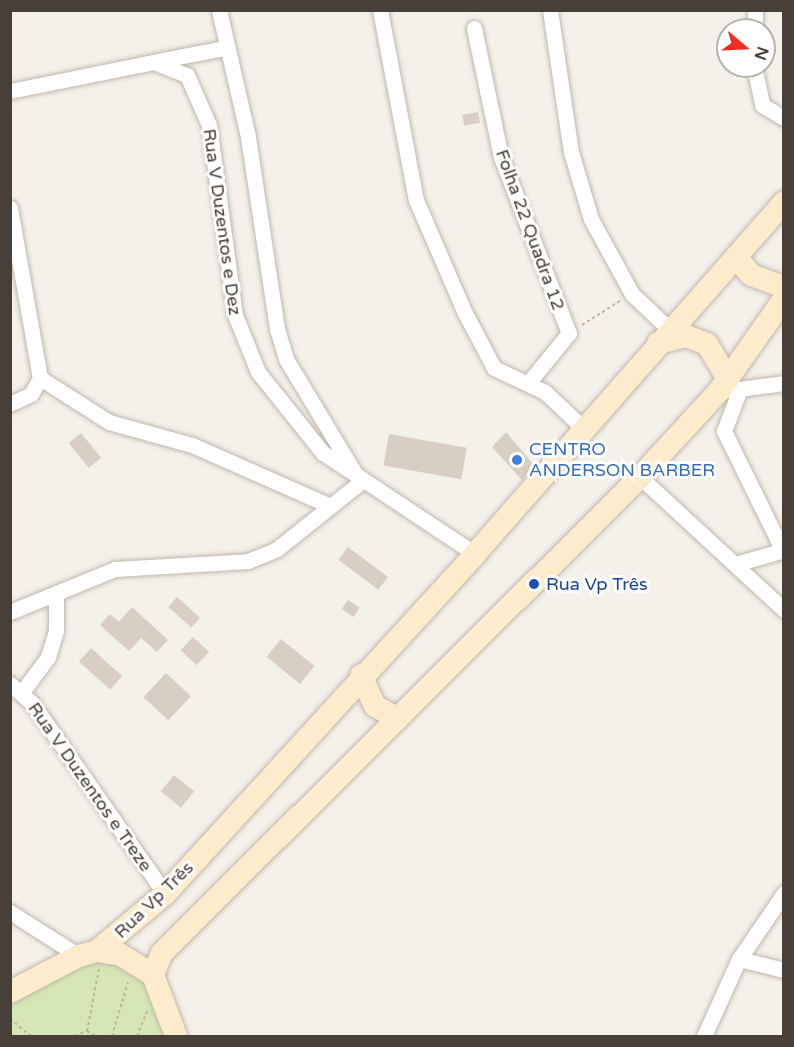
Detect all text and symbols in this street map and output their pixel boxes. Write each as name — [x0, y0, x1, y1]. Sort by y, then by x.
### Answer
north arrow — [716, 18, 776, 78]
text: N — [750, 44, 773, 63]
street label: Rua V Duzentos e Dez — [198, 127, 246, 317]
street label: Folha 22 Quadra 12 — [491, 146, 569, 314]
place label: CENTRO ANDERSON BARBER — [529, 439, 715, 482]
marker: CENTRO ANDERSON BARBER — [510, 453, 524, 467]
place label: Rua Vp Três — [546, 573, 648, 595]
marker: Rua Vp Três — [527, 577, 541, 591]
street label: Rua V Duzentos e Treze — [23, 698, 157, 876]
street label: Rua Vp Três — [110, 857, 198, 943]

